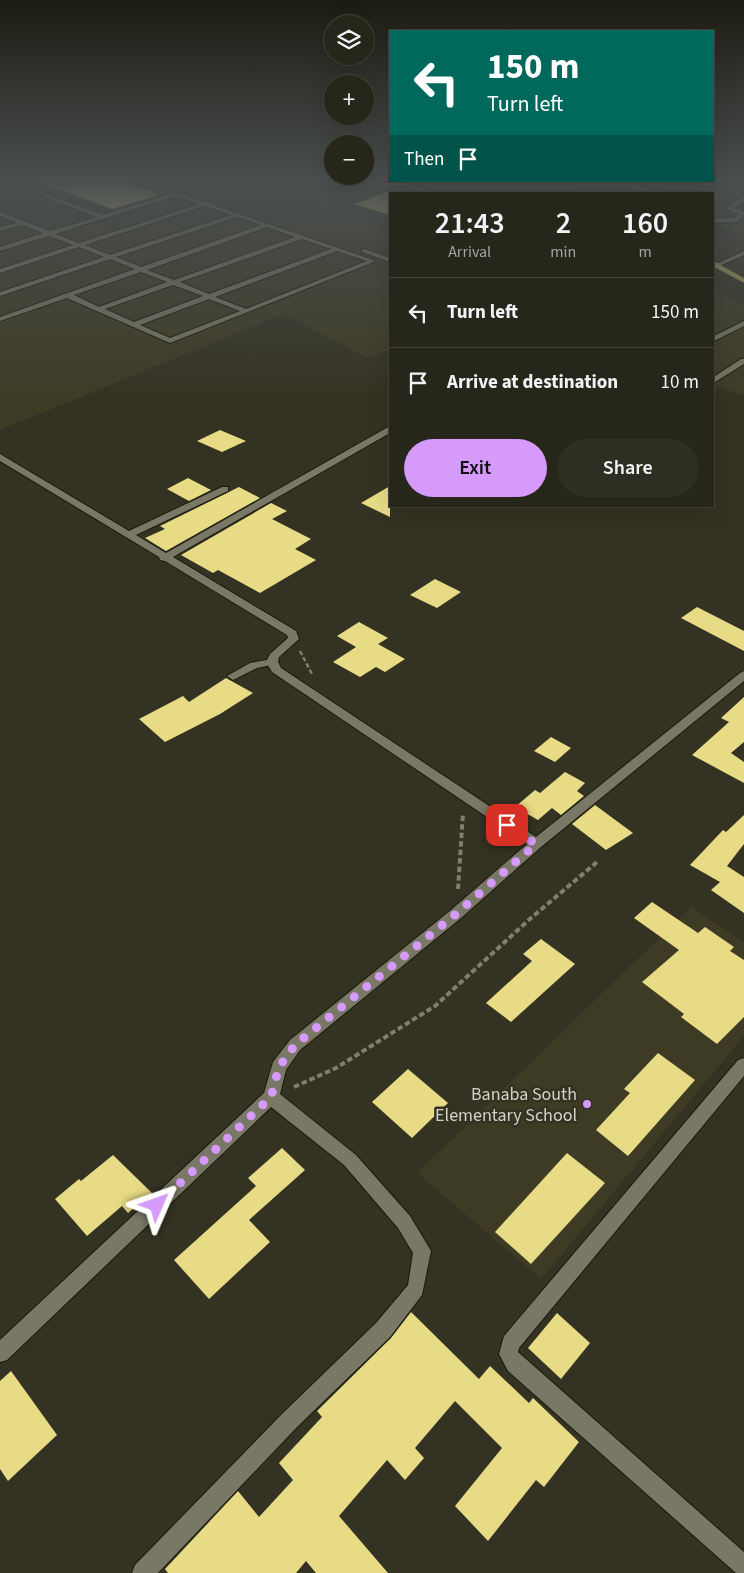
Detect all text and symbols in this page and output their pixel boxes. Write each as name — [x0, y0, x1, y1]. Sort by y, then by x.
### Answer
map controls — [324, 15, 374, 185]
button: layers — [324, 15, 374, 65]
text: 150 m — [487, 42, 579, 92]
icon: left — [404, 50, 469, 115]
button: + — [324, 75, 374, 125]
text: Turn left — [487, 88, 563, 120]
button: − — [324, 135, 374, 185]
icon: arrive — [454, 145, 482, 173]
text: Then — [404, 146, 444, 173]
text: 21:43 — [435, 202, 505, 245]
text: 2 — [556, 202, 571, 245]
text: 160 — [622, 202, 668, 245]
text: Arrival — [448, 241, 491, 263]
text: min — [550, 241, 576, 263]
text: m — [639, 241, 652, 263]
icon: left — [404, 299, 432, 327]
text: Turn left — [447, 299, 518, 326]
text: 150 m — [651, 299, 699, 326]
icon: arrive — [404, 369, 432, 397]
text: Arrive at destination — [447, 369, 618, 396]
text: 10 m — [661, 369, 699, 396]
button: Exit — [404, 439, 547, 497]
button: Share — [557, 439, 699, 497]
pin — [486, 804, 528, 846]
icon: arrive — [493, 811, 521, 839]
place label: Banaba South Elementary School — [435, 1082, 577, 1128]
marker: Banaba South Elementary School — [581, 1098, 593, 1110]
position arrow — [130, 1178, 182, 1230]

